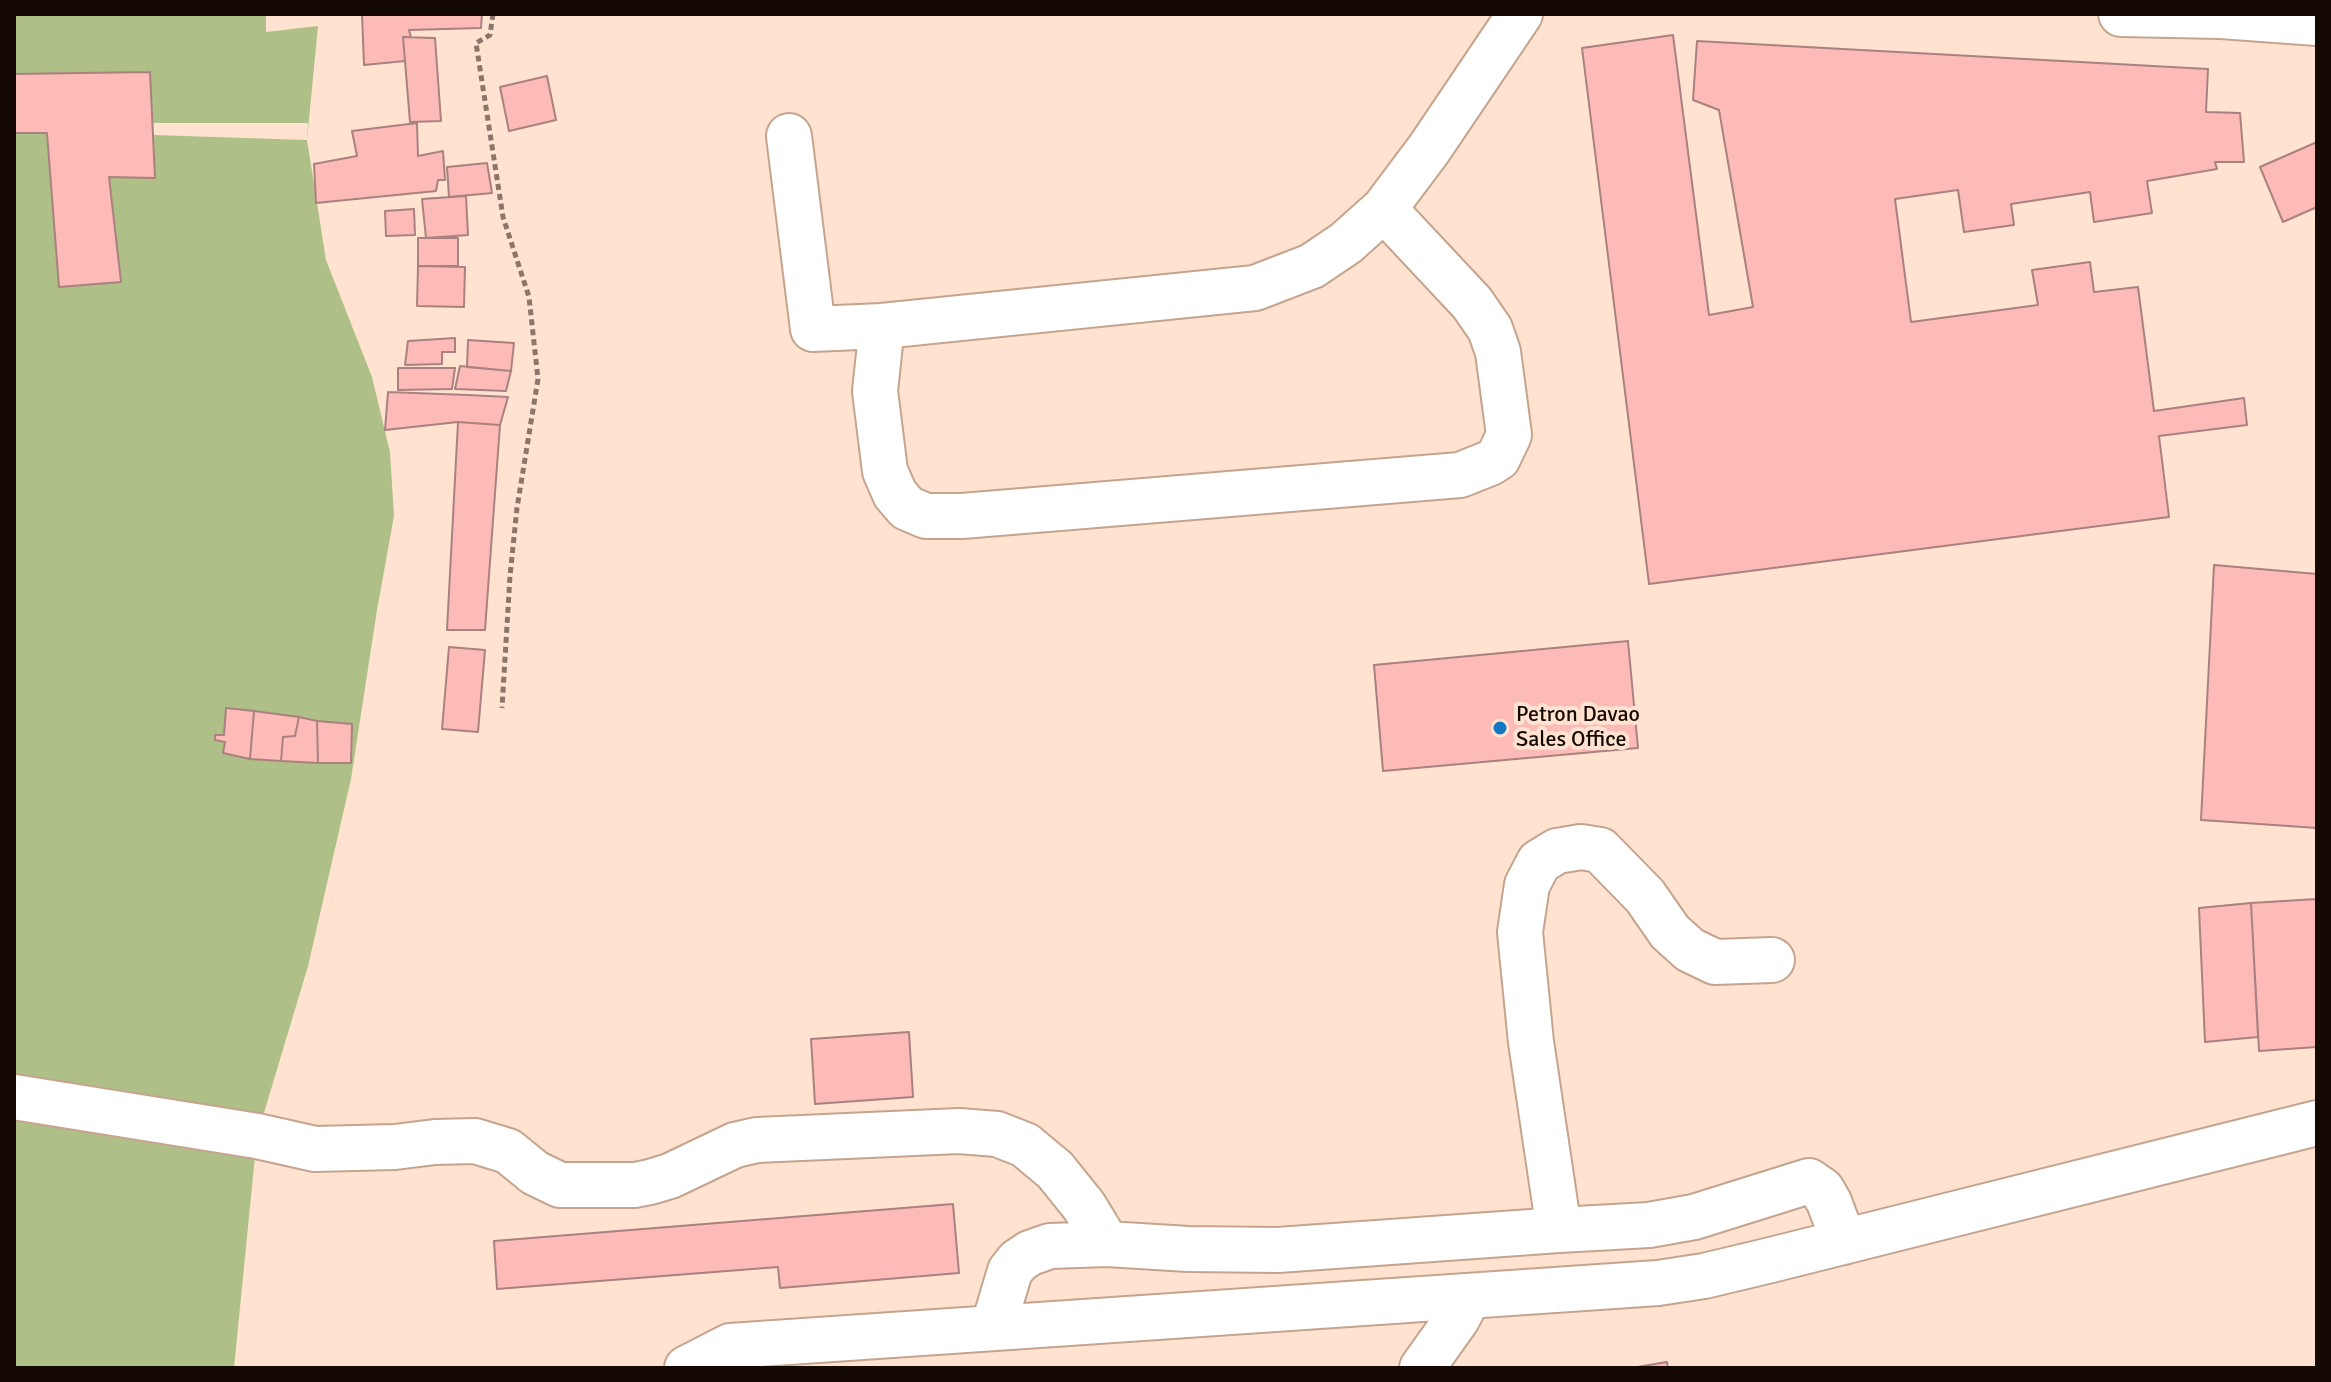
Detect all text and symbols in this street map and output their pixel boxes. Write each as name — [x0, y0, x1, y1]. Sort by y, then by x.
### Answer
place label: Petron Davao Sales Office — [1516, 702, 1640, 754]
marker: Petron Davao Sales Office — [1491, 719, 1509, 737]

